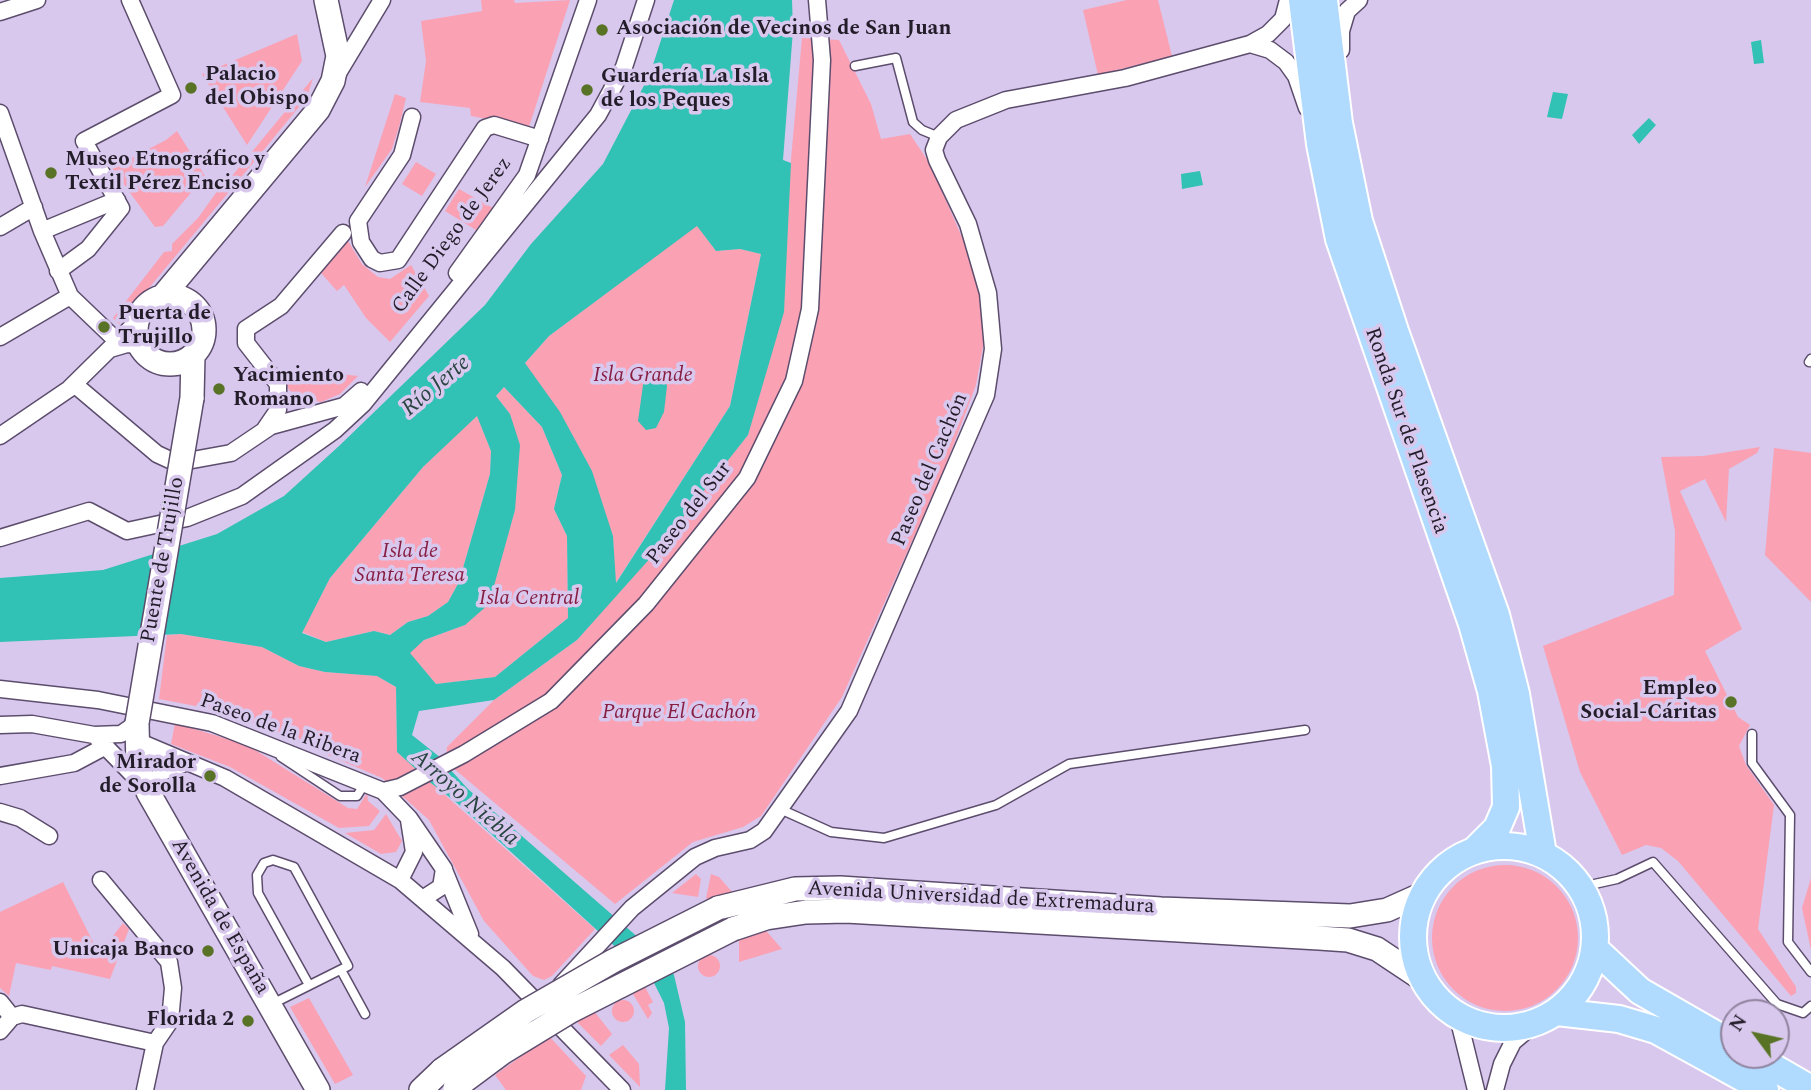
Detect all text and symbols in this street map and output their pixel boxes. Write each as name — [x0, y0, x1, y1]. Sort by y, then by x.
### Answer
place label: Asociación de Vecinos de San Juan — [616, 17, 951, 43]
marker: Asociación de Vecinos de San Juan — [594, 22, 610, 38]
place label: Palacio del Obispo — [205, 63, 309, 113]
place label: Guardería La Isla de los Peques — [601, 65, 769, 115]
marker: Palacio del Obispo — [183, 80, 199, 96]
marker: Guardería La Isla de los Peques — [579, 82, 595, 98]
place label: Museo Etnográfico y Textil Pérez Enciso — [65, 148, 264, 198]
street label: Calle Diego de Jerez — [388, 153, 518, 319]
marker: Museo Etnográfico y Textil Pérez Enciso — [43, 165, 59, 181]
place label: Puerta de Trujillo — [118, 302, 211, 352]
marker: Puerta de Trujillo — [96, 319, 112, 335]
street label: Ronda Sur de Plasencia — [1358, 325, 1452, 537]
water label: Río Jerte — [397, 350, 477, 424]
place label: Yacimiento Romano — [233, 364, 344, 414]
park label: Isla Grande — [593, 364, 693, 390]
marker: Yacimiento Romano — [211, 381, 227, 397]
street label: Paseo del Cachón — [887, 390, 975, 550]
street label: Paseo del Sur — [642, 458, 738, 570]
street label: Puente de Trujillo — [137, 475, 191, 645]
park label: Isla de Santa Teresa — [355, 540, 465, 590]
park label: Isla Central — [479, 587, 579, 613]
place label: Empleo Social-Cáritas — [1580, 677, 1717, 727]
street label: Paseo de la Ribera — [196, 689, 364, 771]
marker: Empleo Social-Cáritas — [1723, 694, 1739, 710]
park label: Parque El Cachón — [602, 701, 756, 727]
water label: Arroyo Niebla — [404, 745, 524, 853]
place label: Mirador de Sorolla — [99, 751, 196, 801]
marker: Mirador de Sorolla — [202, 768, 218, 784]
street label: Avenida de España — [164, 835, 274, 999]
street label: Avenida Universidad de Extremadura — [807, 877, 1155, 921]
place label: Unicaja Banco — [52, 938, 194, 964]
marker: Unicaja Banco — [200, 943, 216, 959]
north arrow — [1720, 999, 1790, 1069]
place label: Florida 2 — [147, 1008, 234, 1034]
text: N — [1722, 1009, 1755, 1038]
marker: Florida 2 — [240, 1013, 256, 1029]

